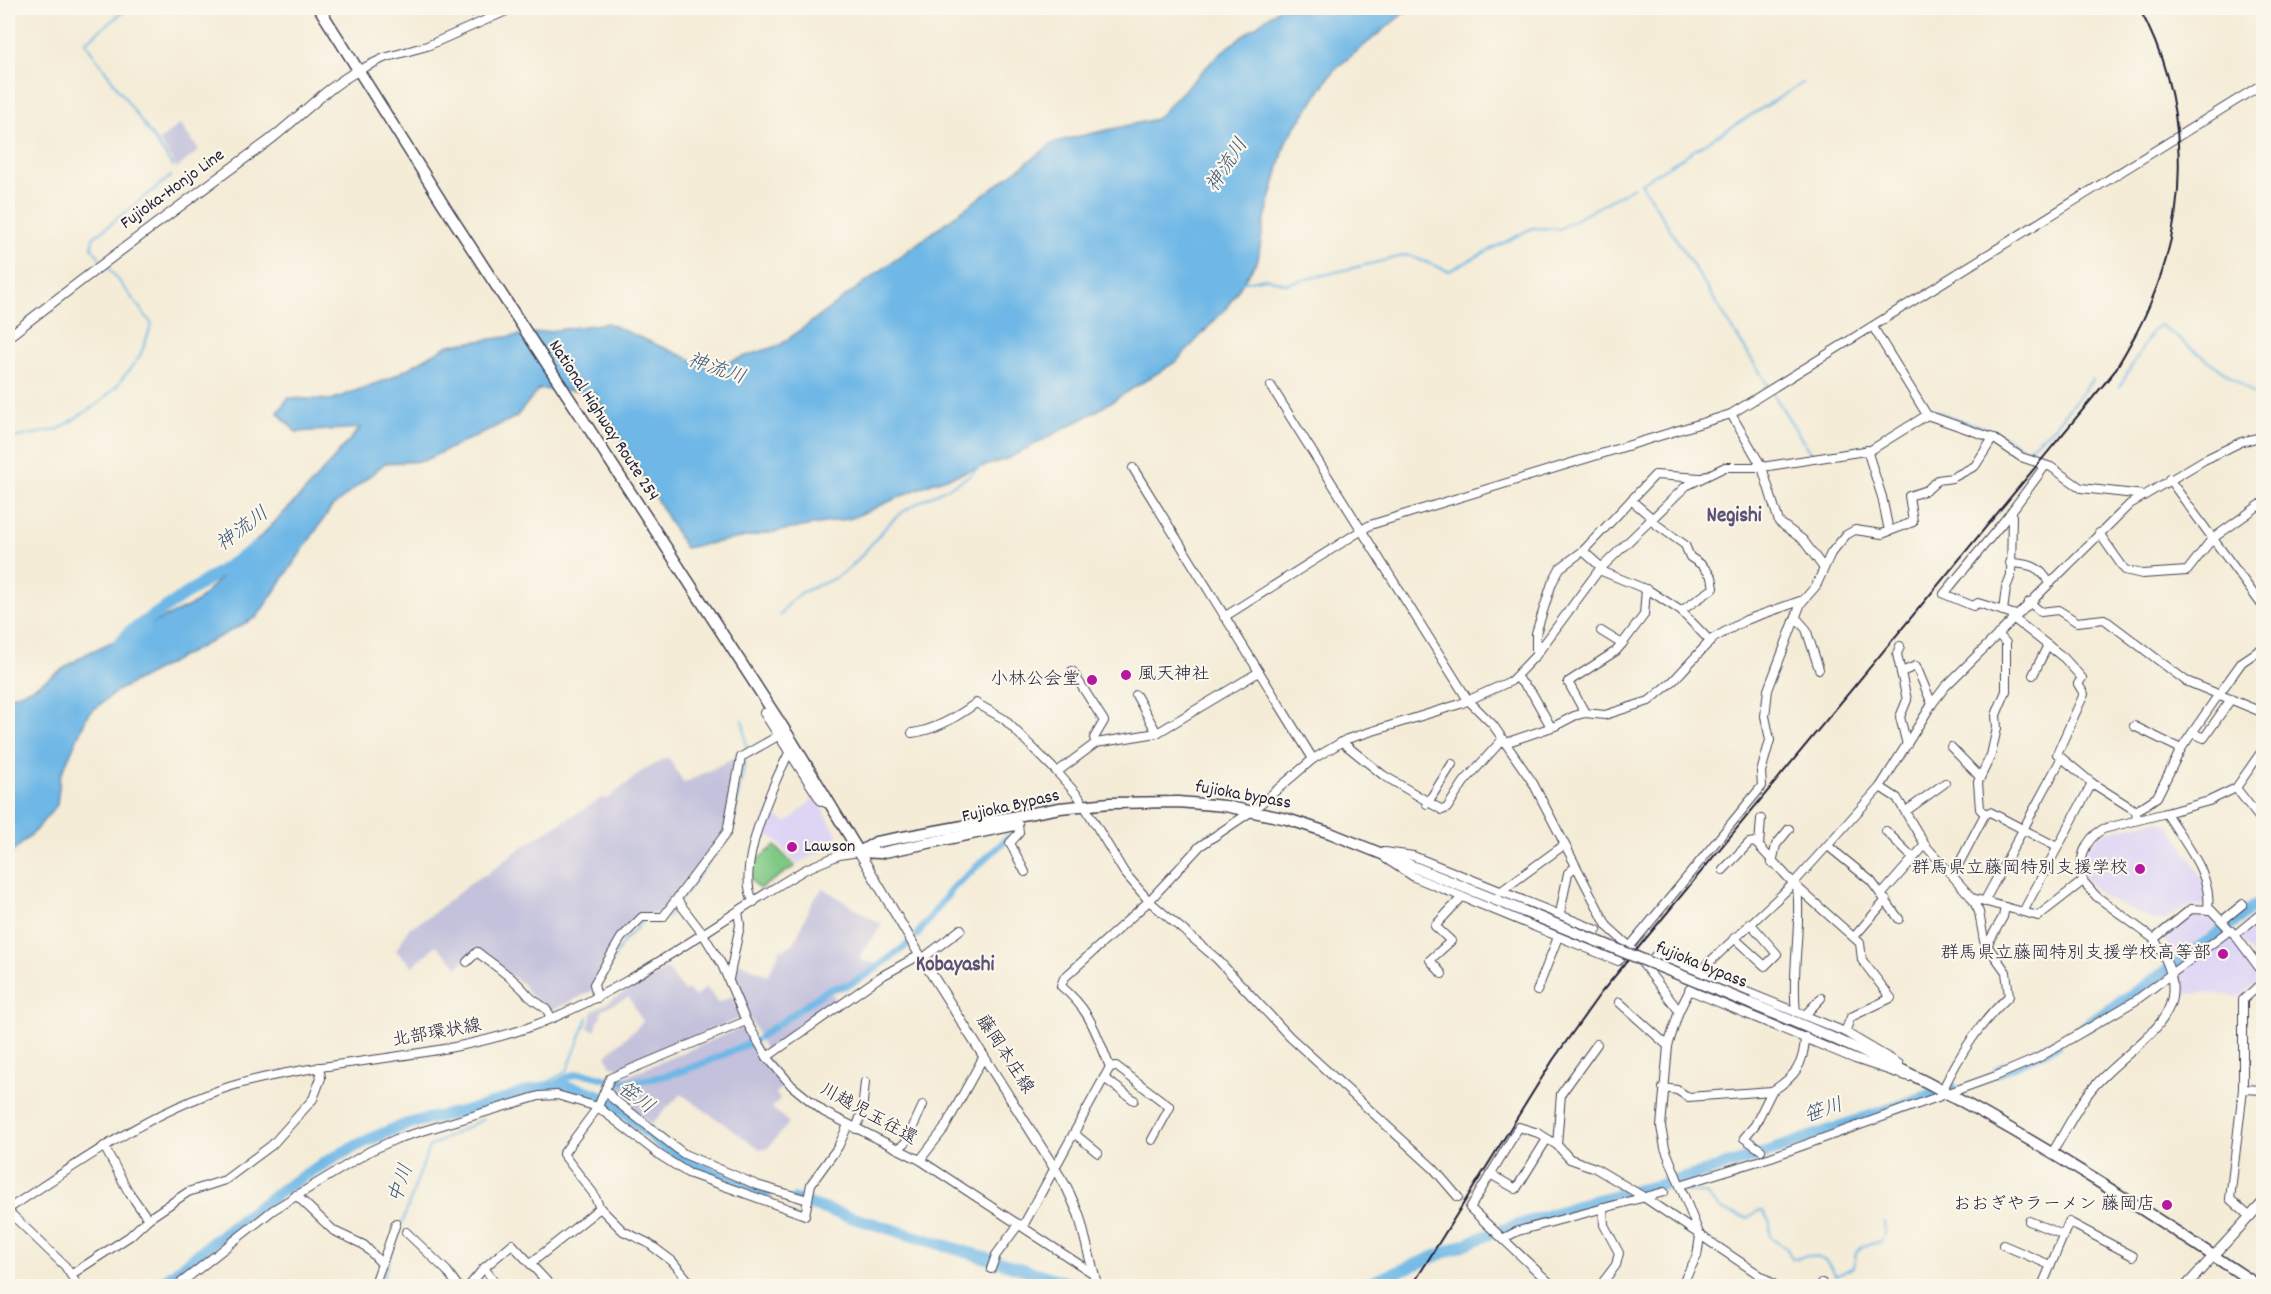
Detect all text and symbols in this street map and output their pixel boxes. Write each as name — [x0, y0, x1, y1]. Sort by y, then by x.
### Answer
water label: 神流川 — [1200, 133, 1256, 199]
street label: Fujioka-Honjo Line — [116, 144, 230, 236]
street label: National Highway Route 254 — [541, 336, 665, 506]
water label: 神流川 — [683, 347, 749, 393]
water label: 神流川 — [211, 501, 275, 559]
district label: Negishi — [1707, 502, 1762, 532]
place label: 風天神社 — [1138, 663, 1210, 688]
place label: 小林公会堂 — [990, 668, 1080, 693]
marker: 風天神社 — [1119, 668, 1133, 682]
marker: 小林公会堂 — [1085, 673, 1099, 687]
street label: fujioka bypass — [1193, 775, 1293, 817]
street label: Fujioka Bypass — [960, 784, 1062, 830]
place label: Lawson — [804, 835, 855, 860]
marker: Lawson — [785, 840, 799, 854]
place label: 群馬県立藤岡特別支援学校 — [1912, 857, 2128, 882]
marker: 群馬県立藤岡特別支援学校 — [2133, 862, 2147, 876]
street label: fujioka bypass — [1651, 936, 1751, 996]
place label: 群馬県立藤岡特別支援学校高等部 — [1941, 942, 2211, 967]
marker: 群馬県立藤岡特別支援学校高等部 — [2216, 947, 2230, 961]
district label: Kobayashi — [916, 951, 994, 981]
street label: 藤岡本庄線 — [969, 1010, 1039, 1100]
street label: 北部環状線 — [391, 1014, 483, 1054]
water label: 笹川 — [611, 1076, 659, 1122]
street label: 川越児玉往還 — [815, 1078, 921, 1152]
water label: 笹川 — [1801, 1092, 1847, 1132]
water label: 中川 — [382, 1161, 422, 1207]
place label: おおぎやラーメン 藤岡店 — [1953, 1193, 2155, 1218]
marker: おおぎやラーメン 藤岡店 — [2160, 1198, 2174, 1212]

